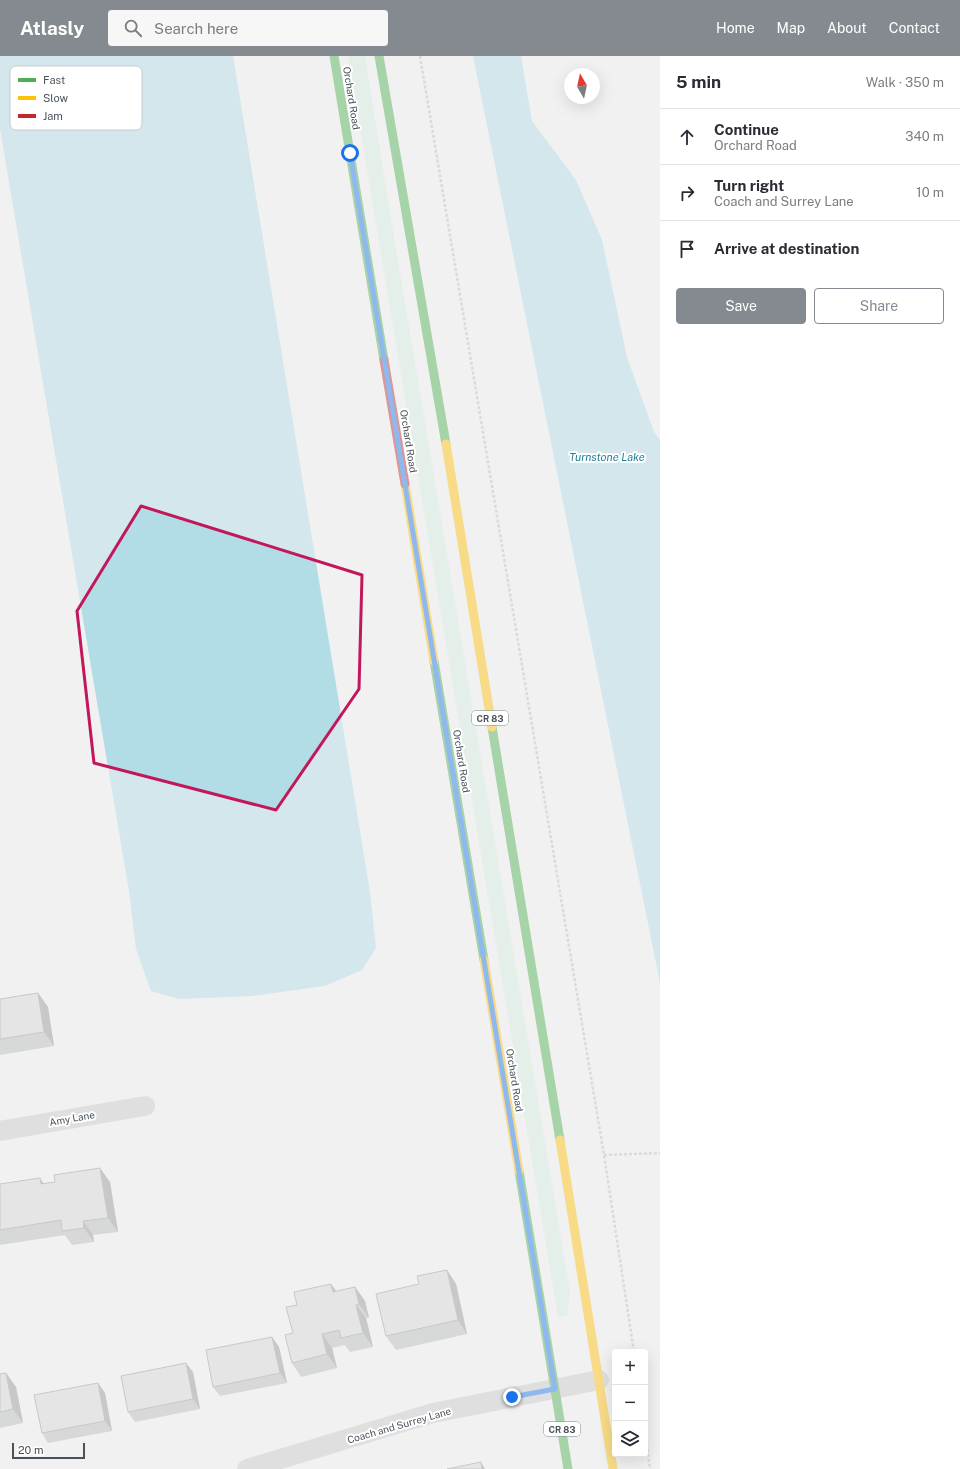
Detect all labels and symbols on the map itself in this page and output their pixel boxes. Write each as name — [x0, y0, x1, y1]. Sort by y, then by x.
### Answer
legend — [10, 66, 142, 130]
street label: Orchard Road — [341, 66, 363, 130]
north arrow — [564, 68, 600, 104]
text: Fast — [43, 74, 65, 86]
text: Slow — [43, 92, 69, 104]
text: Jam — [43, 110, 63, 122]
route start — [341, 144, 359, 162]
street label: Orchard Road — [398, 409, 420, 473]
water label: Turnstone Lake — [569, 451, 645, 463]
road number: CR 83 — [472, 711, 508, 725]
street label: Orchard Road — [451, 729, 473, 793]
street label: Orchard Road — [504, 1048, 526, 1112]
street label: Amy Lane — [48, 1108, 96, 1128]
route end — [503, 1388, 521, 1406]
street label: Coach and Surrey Lane — [346, 1404, 453, 1446]
road number: CR 83 — [544, 1422, 580, 1436]
scale bar — [12, 1441, 85, 1460]

